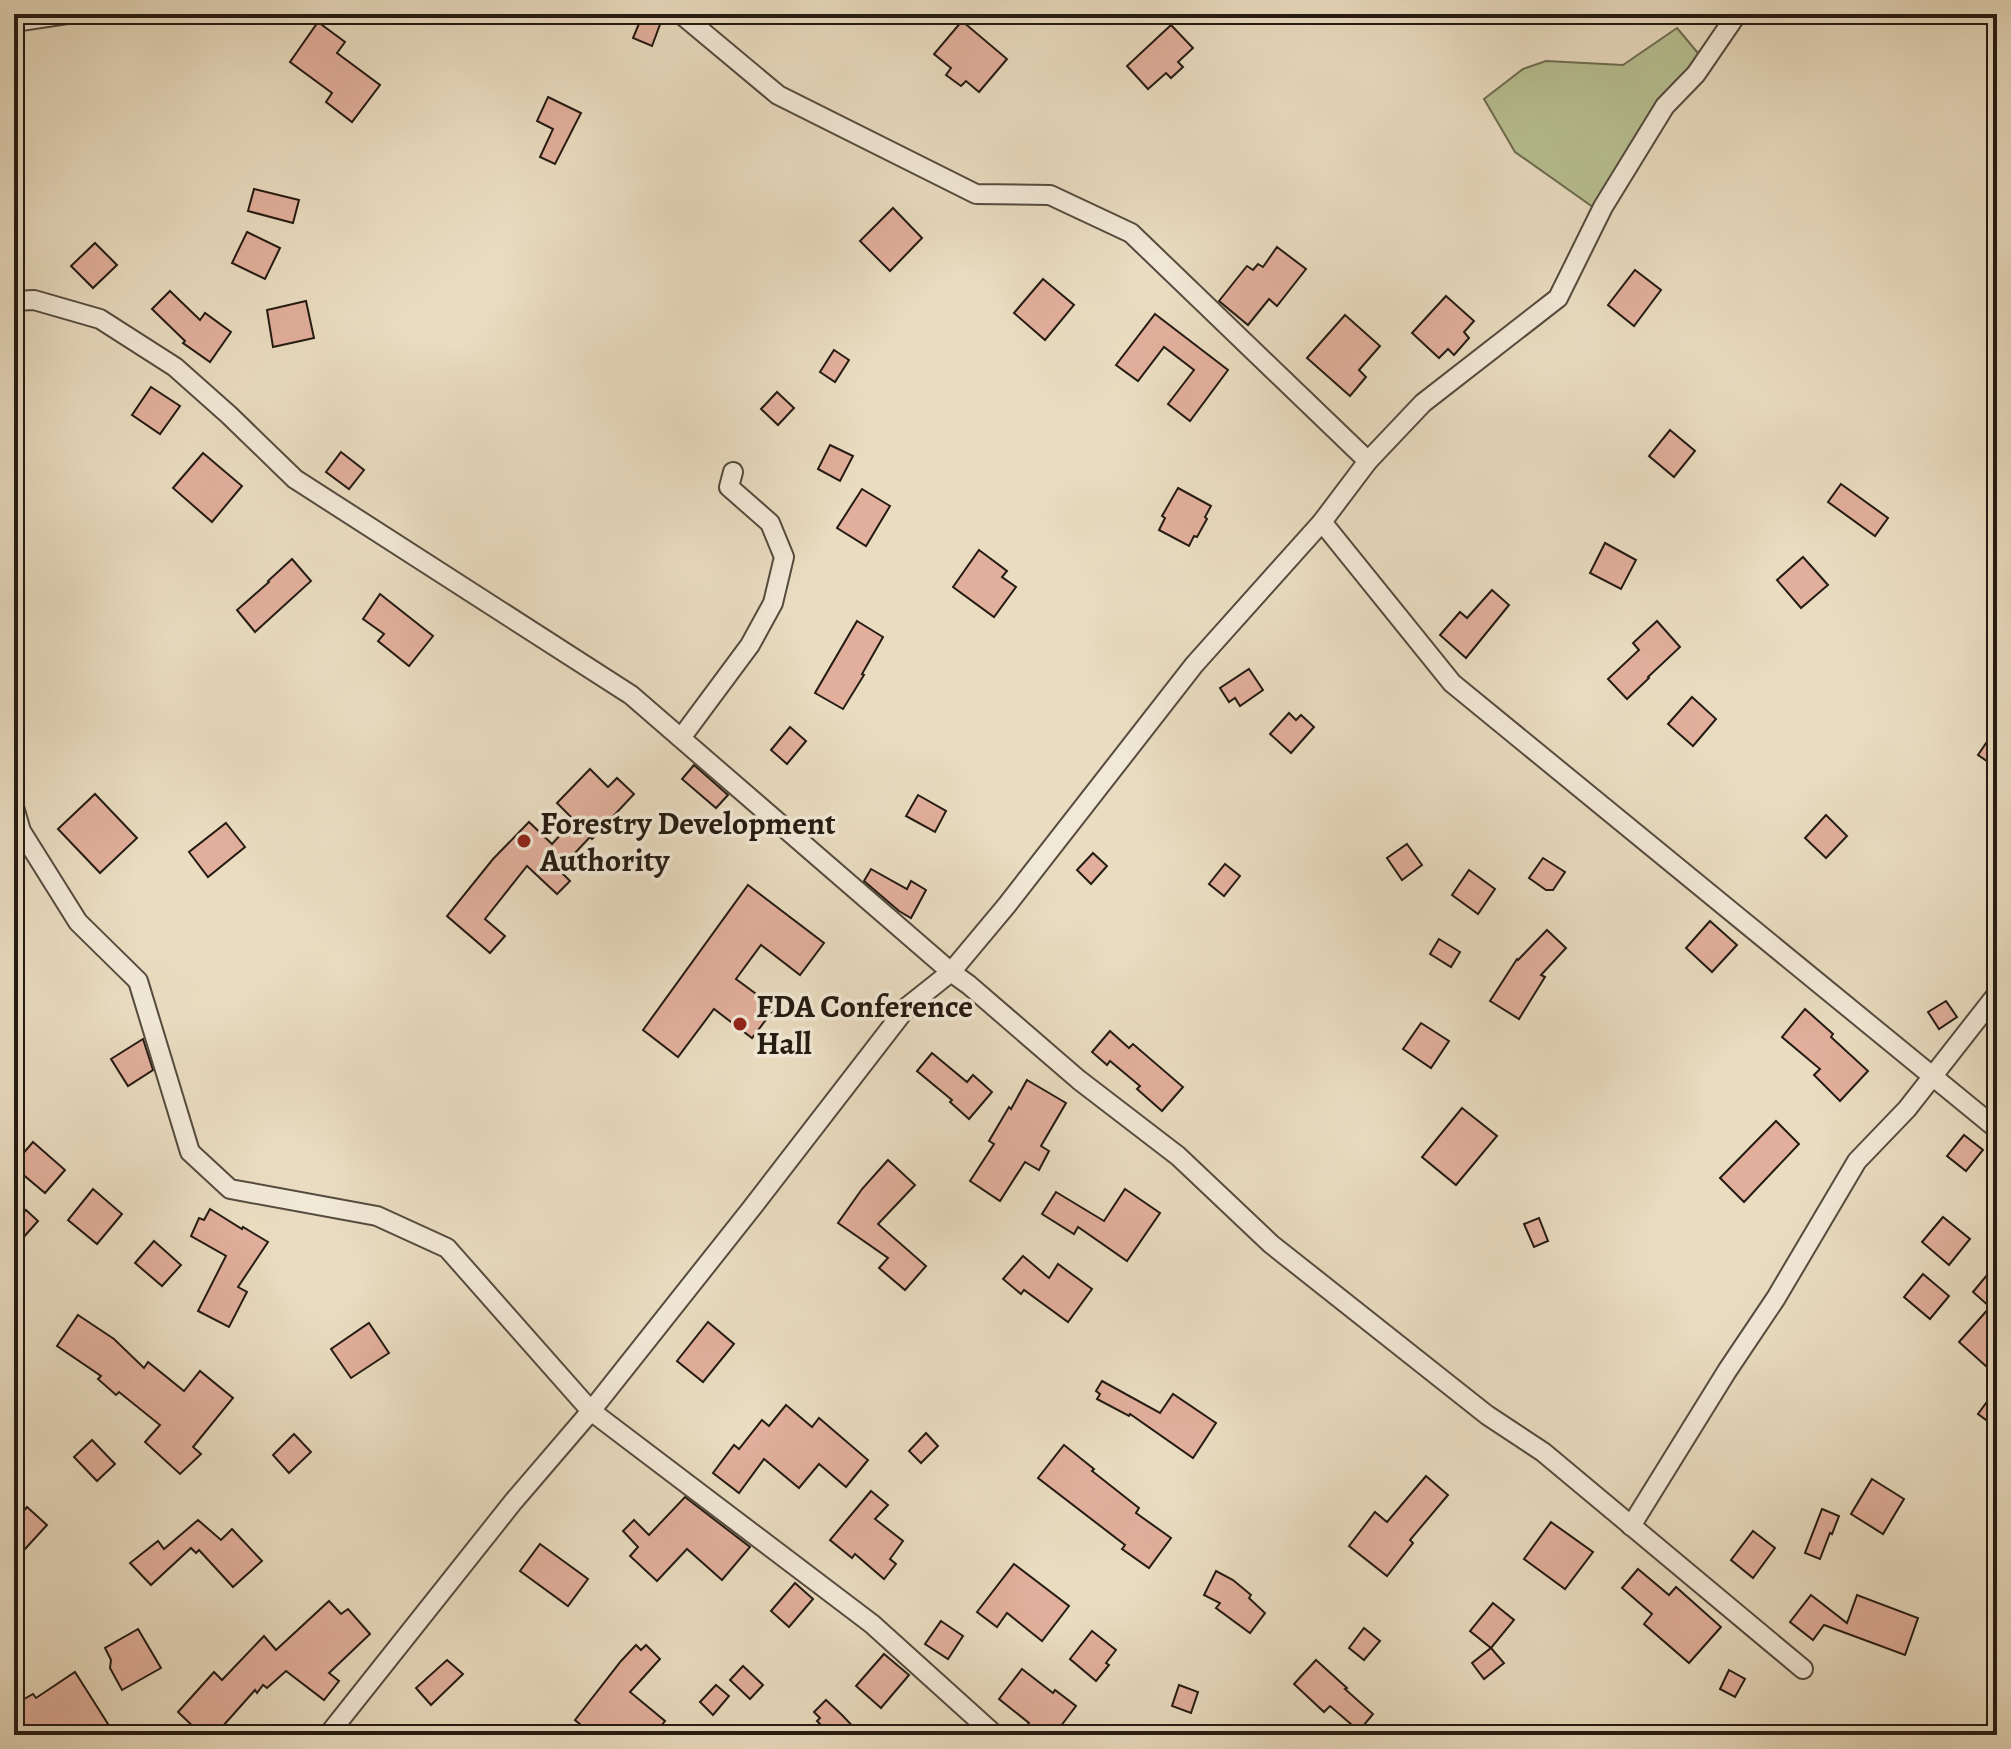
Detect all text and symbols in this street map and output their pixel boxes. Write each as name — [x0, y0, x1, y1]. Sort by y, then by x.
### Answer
place label: Forestry Development Authority — [539, 801, 836, 882]
marker: Forestry Development Authority — [515, 832, 533, 850]
place label: FDA Conference Hall — [756, 984, 973, 1065]
marker: FDA Conference Hall — [731, 1015, 749, 1033]

